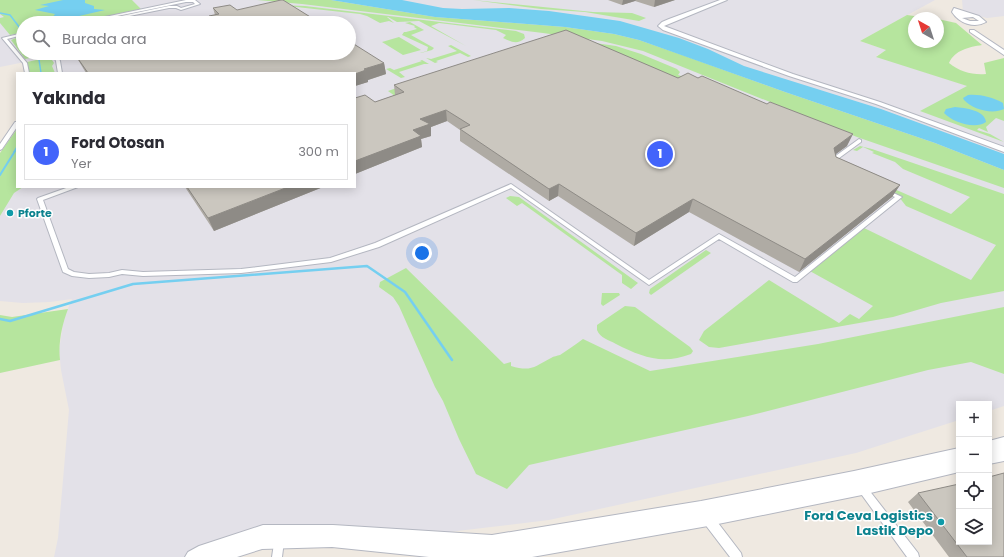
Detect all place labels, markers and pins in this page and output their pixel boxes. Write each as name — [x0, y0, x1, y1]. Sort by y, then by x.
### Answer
pin: 1 — [647, 139, 673, 169]
place label: Pforte — [18, 205, 52, 221]
marker: Pforte — [5, 208, 15, 218]
place label: Ford Ceva Logistics Lastik Depo — [804, 506, 933, 540]
marker: Ford Ceva Logistics Lastik Depo — [936, 517, 946, 527]

